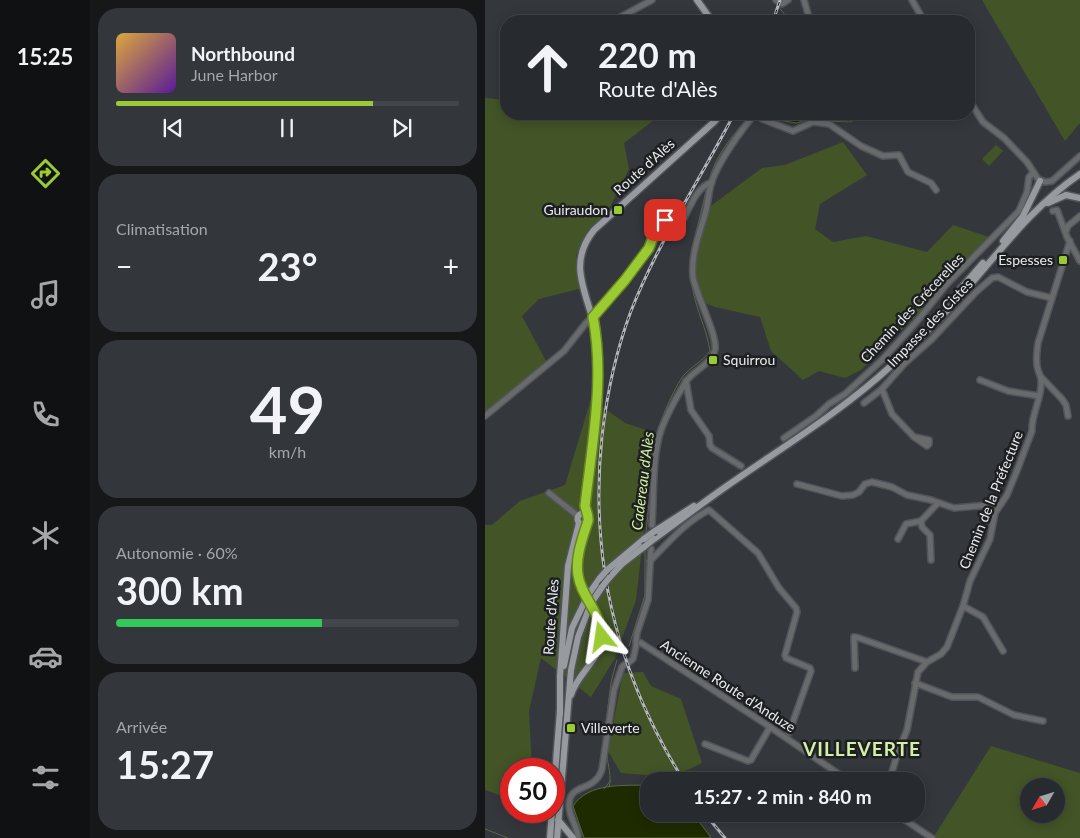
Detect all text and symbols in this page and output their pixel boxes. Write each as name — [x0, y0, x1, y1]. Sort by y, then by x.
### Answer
text: 220 m — [598, 33, 697, 75]
icon: ahead — [515, 35, 580, 100]
text: Northbound — [191, 42, 295, 65]
text: 15:25 — [17, 43, 73, 70]
text: June Harbor — [191, 65, 278, 84]
text: Route d'Alès — [598, 75, 718, 102]
icon: previous — [159, 114, 187, 142]
icon: pause — [273, 114, 301, 142]
icon: next — [388, 114, 416, 142]
street label: Route d'Alès — [610, 135, 678, 198]
icon: directions — [28, 156, 63, 191]
pin — [644, 199, 686, 241]
place label: Guiraudon — [543, 201, 608, 218]
marker: Guiraudon — [612, 204, 624, 216]
icon: arrive — [651, 206, 679, 234]
text: Climatisation — [116, 219, 208, 238]
text: 23° — [258, 243, 317, 289]
text: − — [116, 249, 132, 283]
text: + — [443, 249, 459, 283]
street label: Chemin des Crécerelles — [857, 249, 967, 366]
place label: Espesses — [998, 251, 1053, 268]
marker: Espesses — [1057, 254, 1069, 266]
street label: Impasse des Cistes — [883, 275, 976, 370]
icon: music — [28, 277, 63, 312]
place label: Squirrou — [723, 351, 775, 368]
marker: Squirrou — [707, 354, 719, 366]
text: 49 — [250, 370, 325, 448]
icon: phone — [28, 397, 63, 432]
street label: Chemin de la Préfecture — [955, 428, 1026, 571]
water label: Cadereau d'Alès — [627, 431, 657, 531]
text: km/h — [269, 442, 306, 461]
icon: climate — [28, 518, 63, 553]
text: Autonomie · 60% — [116, 543, 238, 562]
text: 300 km — [116, 567, 244, 613]
street label: Route d'Alès — [539, 578, 562, 656]
position arrow — [575, 610, 627, 662]
street label: Ancienne Route d'Anduze — [658, 636, 799, 736]
icon: car — [28, 639, 63, 674]
text: Arrivée — [116, 717, 167, 736]
place label: Villeverte — [581, 719, 640, 736]
marker: Villeverte — [565, 722, 577, 734]
district label: VILLEVERTE — [802, 737, 921, 760]
text: 15:27 — [116, 741, 214, 787]
speed limit sign: 50 — [500, 758, 565, 823]
icon: filters — [28, 760, 63, 795]
north arrow — [1020, 778, 1065, 822]
map controls — [1020, 778, 1065, 823]
text: 15:27 · 2 min · 840 m — [693, 785, 872, 808]

